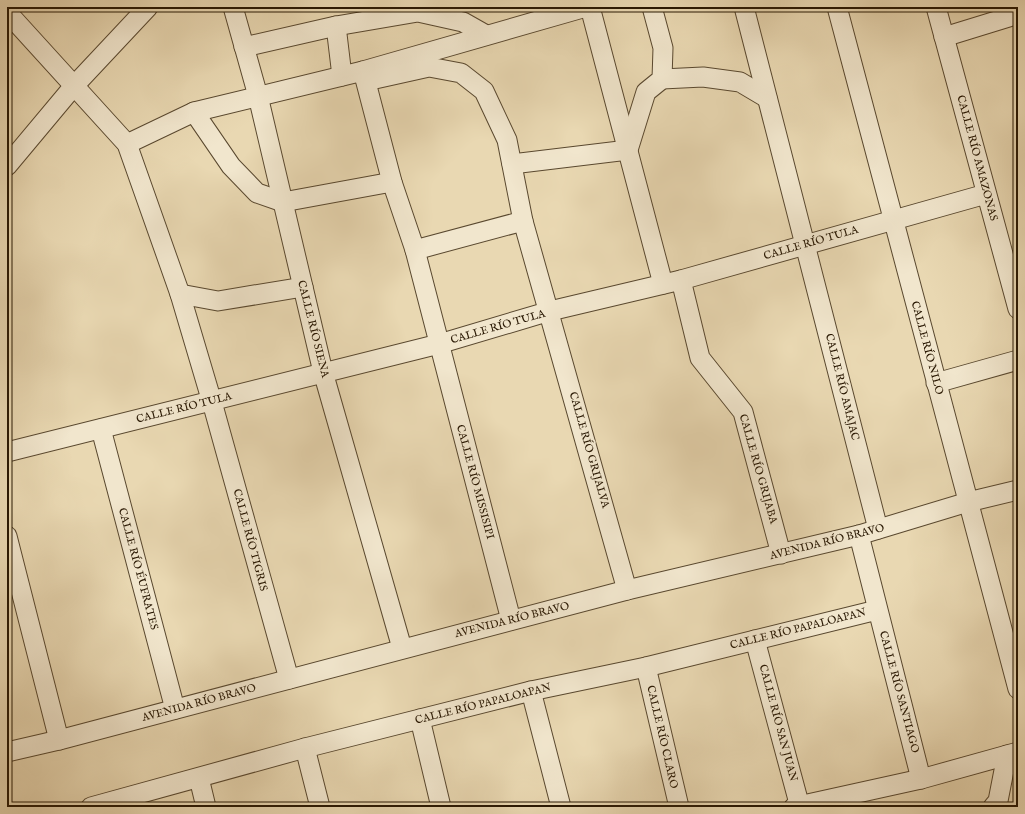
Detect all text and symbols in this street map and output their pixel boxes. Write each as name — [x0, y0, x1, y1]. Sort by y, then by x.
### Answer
street label: CALLE RÍO AMAZONAS — [953, 94, 1001, 223]
street label: CALLE RÍO TULA — [762, 223, 861, 263]
street label: CALLE RÍO SIENA — [294, 279, 332, 380]
street label: CALLE RÍO NILO — [908, 300, 946, 396]
street label: CALLE RÍO TULA — [449, 307, 548, 347]
street label: CALLE RÍO AMAJAC — [822, 332, 862, 442]
street label: CALLE RÍO TULA — [135, 389, 234, 427]
street label: CALLE RÍO GRIJALVA — [566, 390, 612, 510]
street label: CALLE RÍO GRIJABA — [736, 413, 781, 526]
street label: CALLE RÍO MISSISIPI — [453, 423, 497, 541]
street label: CALLE RÍO TIGRIS — [230, 487, 270, 593]
street label: CALLE RÍO ÉUFRATES — [115, 506, 161, 632]
street label: AVENIDA RÍO BRAVO — [767, 521, 886, 563]
street label: AVENIDA RÍO BRAVO — [452, 599, 571, 641]
street label: CALLE RÍO PAPALOAPAN — [729, 605, 868, 653]
street label: CALLE RÍO SANTIAGO — [876, 629, 922, 755]
street label: CALLE RÍO SAN JUAN — [756, 663, 800, 784]
street label: CALLE RÍO PAPALOAPAN — [414, 680, 553, 728]
street label: AVENIDA RÍO BRAVO — [139, 681, 258, 725]
street label: CALLE RÍO CLARO — [643, 684, 681, 790]

